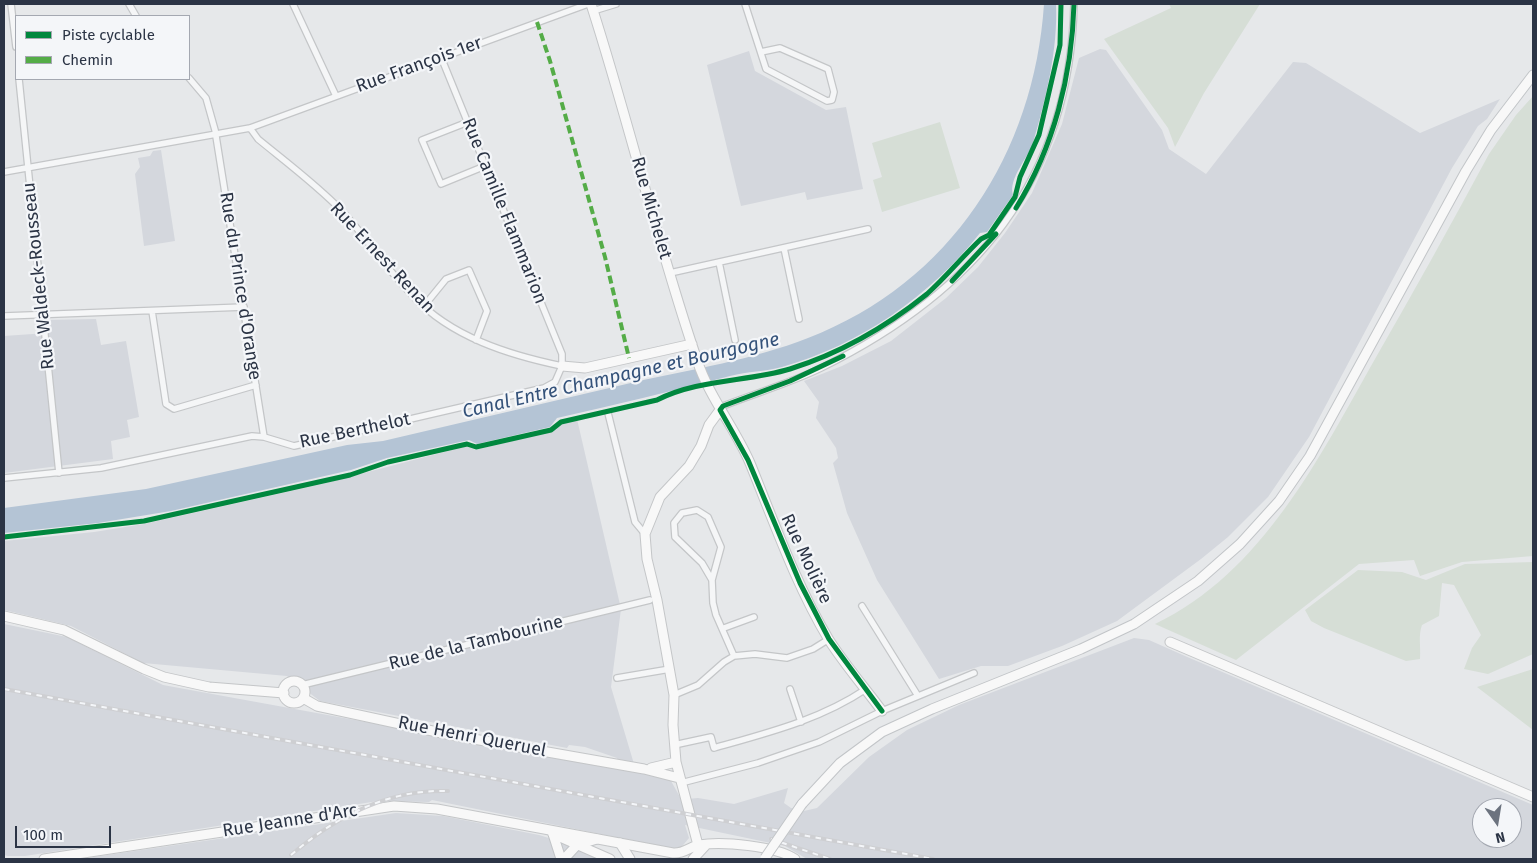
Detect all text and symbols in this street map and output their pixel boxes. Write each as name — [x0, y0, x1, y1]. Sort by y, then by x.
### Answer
legend — [15, 15, 190, 80]
text: Piste cyclable — [62, 26, 155, 44]
street label: Rue François 1er — [353, 32, 485, 98]
text: Chemin — [62, 51, 113, 69]
street label: Rue Camille Flammarion — [457, 115, 551, 307]
street label: Rue Michelet — [626, 154, 676, 262]
street label: Rue Waldeck-Rousseau — [18, 181, 60, 371]
street label: Rue du Prince d'Orange — [214, 190, 266, 382]
street label: Rue Ernest Renan — [325, 198, 439, 318]
water label: Canal Entre Champagne et Bourgogne — [460, 328, 782, 424]
street label: Rue Berthelot — [298, 409, 412, 453]
street label: Rue Molière — [776, 511, 836, 607]
street label: Rue de la Tambourine — [387, 611, 565, 675]
street label: Rue Henri Queruel — [396, 712, 548, 762]
north arrow — [1472, 798, 1522, 848]
street label: Rue Jeanne d'Arc — [221, 800, 359, 842]
scale bar — [18, 816, 114, 848]
text: 100 m — [23, 826, 63, 844]
text: N — [1494, 828, 1507, 846]

